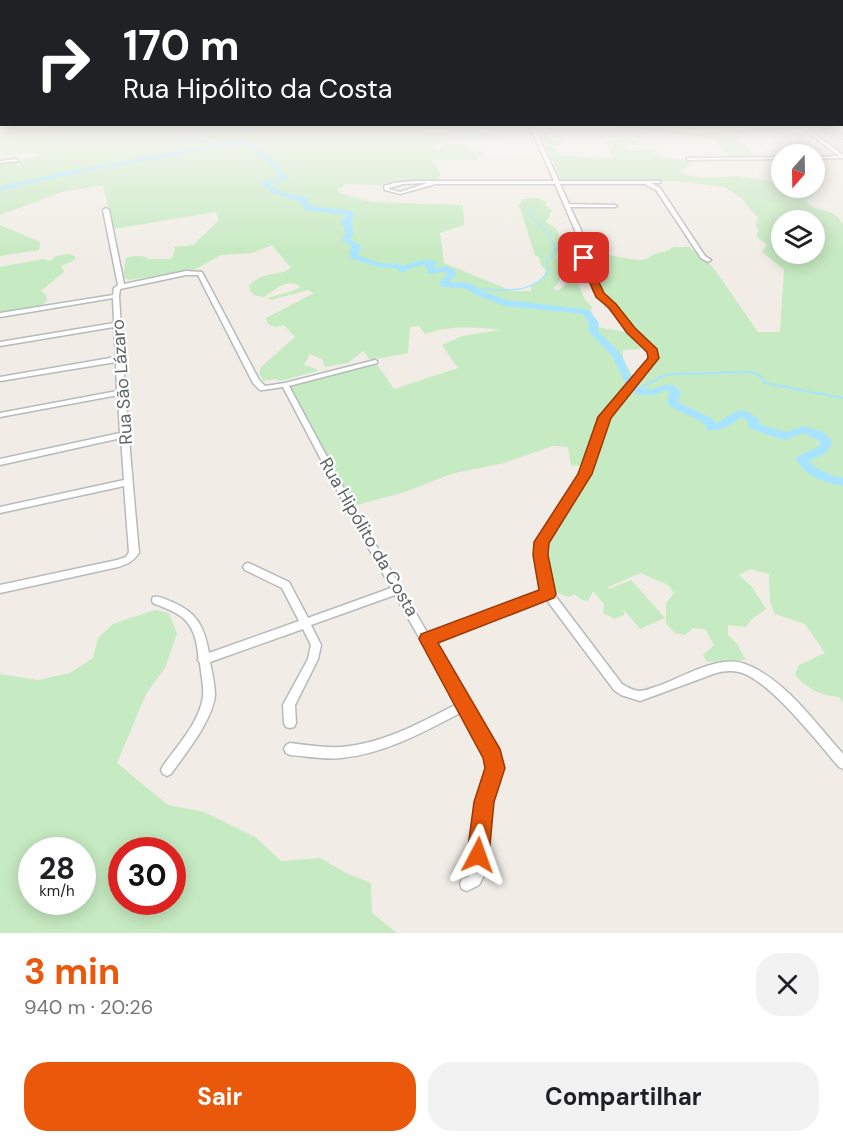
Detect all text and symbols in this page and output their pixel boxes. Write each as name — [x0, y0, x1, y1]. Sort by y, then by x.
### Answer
text: 170 m — [123, 18, 240, 73]
icon: right — [24, 24, 102, 102]
text: Rua Hipólito da Costa — [123, 71, 392, 106]
north arrow — [771, 144, 825, 198]
map controls — [771, 144, 825, 264]
button: layers — [771, 210, 825, 264]
pin — [558, 232, 609, 283]
icon: arrive — [567, 241, 600, 274]
street label: Rua São Lázaro — [106, 319, 138, 445]
street label: Rua Hipólito da Costa — [314, 453, 424, 621]
position arrow — [446, 823, 510, 887]
speed limit sign: 30 — [108, 837, 186, 915]
text: 28 — [39, 849, 75, 888]
text: km/h — [39, 881, 75, 901]
text: 3 min — [24, 948, 120, 995]
button: close — [756, 953, 819, 1016]
text: 940 m · 20:26 — [24, 994, 153, 1020]
button: Sair — [24, 1062, 416, 1131]
button: Compartilhar — [428, 1062, 819, 1131]

